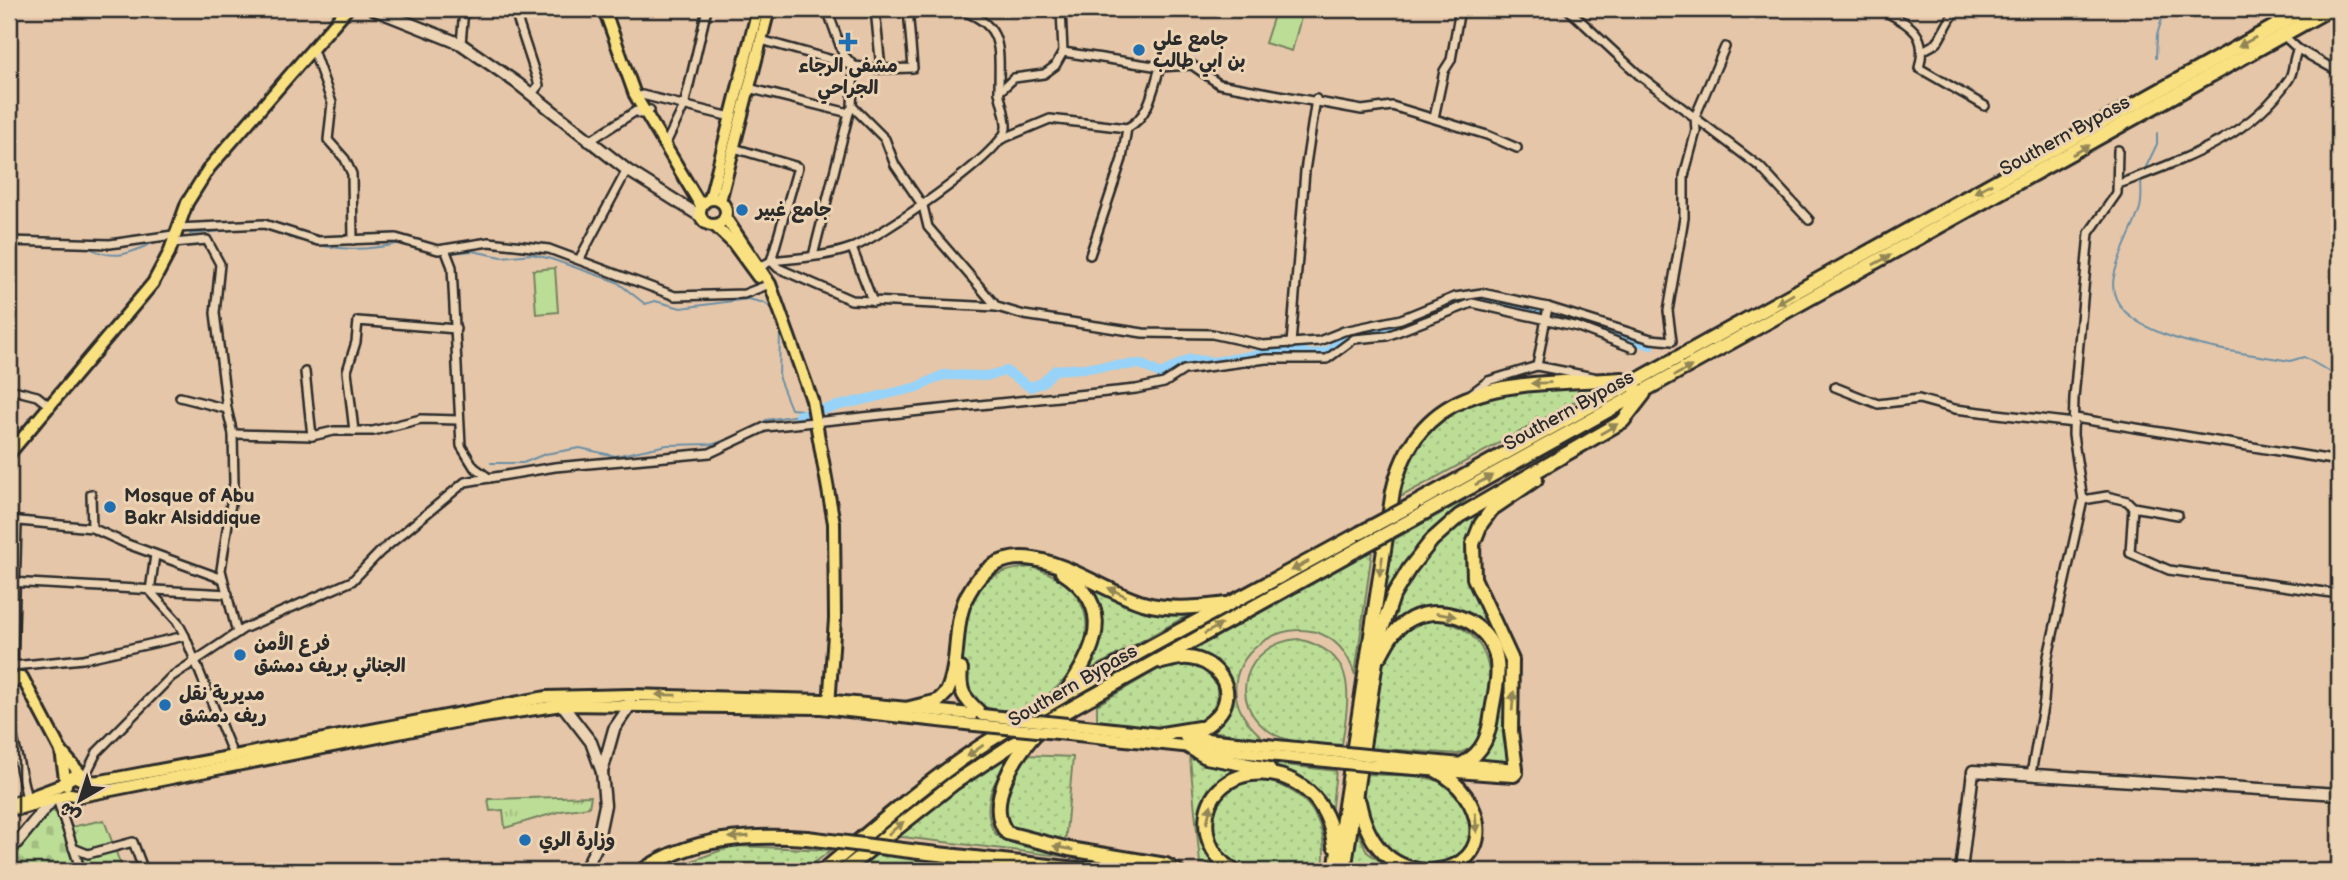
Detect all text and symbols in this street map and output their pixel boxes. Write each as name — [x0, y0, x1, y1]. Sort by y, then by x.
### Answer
place label: جامع علي بن ابي طالب — [1153, 28, 1245, 77]
marker: مشفى الرجاء الجراحي — [838, 32, 858, 52]
one-way arrow — [2237, 36, 2256, 49]
marker: جامع علي بن ابي طالب — [1131, 42, 1147, 58]
place label: مشفى الرجاء الجراحي — [798, 55, 898, 104]
street label: Southern Bypass — [1996, 91, 2134, 181]
one-way arrow — [2071, 144, 2091, 155]
one-way arrow — [1973, 182, 1993, 194]
place label: جامع غبير — [754, 199, 831, 223]
marker: جامع غبير — [734, 202, 750, 218]
one-way arrow — [1872, 254, 1892, 266]
one-way arrow — [1775, 293, 1794, 305]
one-way arrow — [1674, 365, 1693, 377]
street label: Southern Bypass — [1500, 366, 1638, 456]
one-way arrow — [1530, 378, 1552, 389]
one-way arrow — [1599, 423, 1618, 435]
one-way arrow — [1474, 474, 1494, 486]
place label: Mosque of Abu Bakr Alsiddique — [124, 485, 261, 530]
marker: Mosque of Abu Bakr Alsiddique — [102, 499, 118, 515]
one-way arrow — [1375, 555, 1386, 577]
one-way arrow — [1291, 560, 1310, 572]
one-way arrow — [1107, 587, 1127, 598]
one-way arrow — [1435, 610, 1457, 621]
one-way arrow — [1203, 624, 1223, 636]
place label: فرع الأمن الجنائي بريف دمشق — [254, 631, 406, 682]
street label: Southern Bypass — [1004, 640, 1142, 732]
marker: فرع الأمن الجنائي بريف دمشق — [232, 647, 248, 663]
place label: مديرية نقل ريف دمشق — [179, 683, 267, 728]
one-way arrow — [655, 690, 677, 701]
one-way arrow — [1508, 690, 1519, 712]
marker: مديرية نقل ريف دمشق — [157, 697, 173, 713]
one-way arrow — [966, 744, 984, 758]
north arrow — [46, 764, 116, 834]
text: ش — [55, 796, 86, 828]
one-way arrow — [1204, 803, 1215, 825]
one-way arrow — [1471, 812, 1482, 834]
one-way arrow — [887, 821, 905, 836]
place label: وزارة الري — [539, 829, 615, 854]
marker: وزارة الري — [517, 832, 533, 848]
one-way arrow — [728, 832, 750, 843]
one-way arrow — [1052, 842, 1074, 853]

